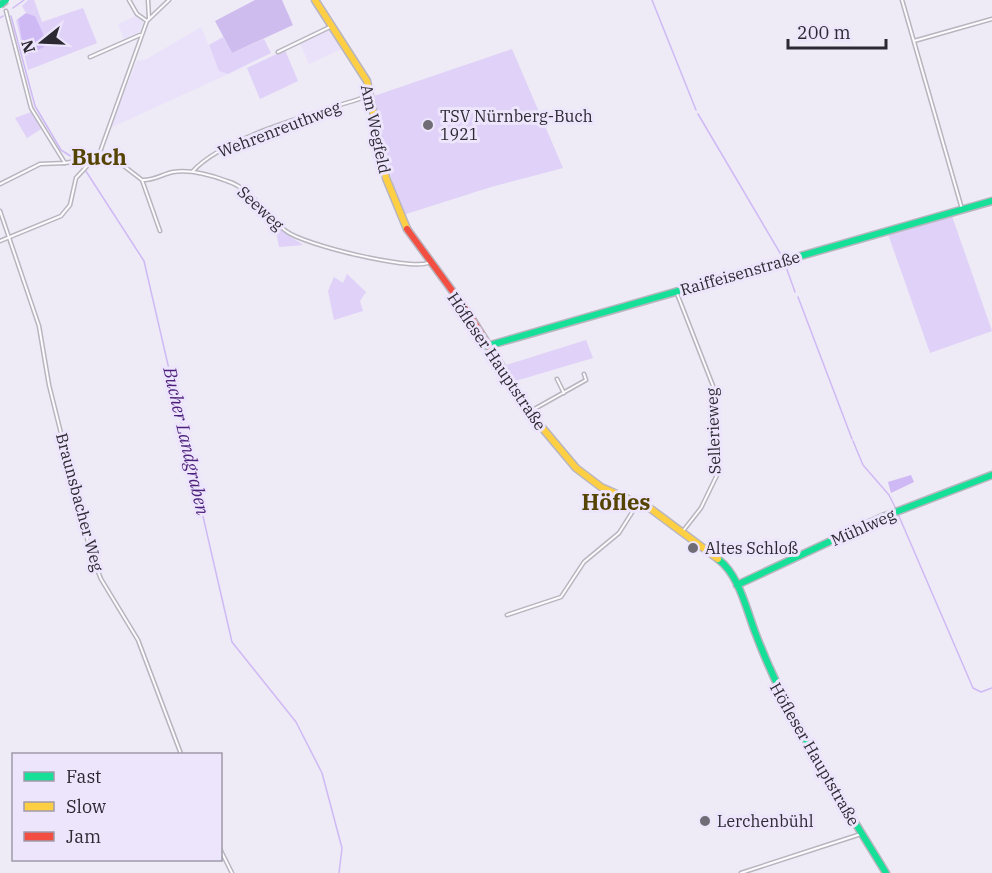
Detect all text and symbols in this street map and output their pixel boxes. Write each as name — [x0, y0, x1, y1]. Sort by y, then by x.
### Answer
north arrow — [12, 12, 72, 72]
scale bar — [788, 12, 886, 50]
text: 200 m — [797, 21, 851, 44]
text: N — [16, 38, 39, 56]
street label: Am Wegfeld — [357, 83, 395, 176]
street label: Wehrenreuthweg — [215, 96, 343, 162]
place label: TSV Nürnberg-Buch 1921 — [440, 106, 593, 144]
marker: TSV Nürnberg-Buch 1921 — [421, 118, 435, 132]
district label: Buch — [71, 142, 127, 171]
street label: Seeweg — [234, 182, 289, 235]
street label: Raiffeisenstraße — [678, 246, 802, 300]
street label: Höfleser Hauptstraße — [443, 288, 551, 434]
water label: Bucher Landgraben — [158, 364, 215, 518]
street label: Sellerieweg — [701, 387, 725, 475]
street label: Braunsbacher Weg — [52, 431, 108, 574]
district label: Höfles — [581, 487, 651, 516]
street label: Mühlweg — [828, 504, 899, 550]
place label: Altes Schloß — [705, 538, 798, 558]
marker: Altes Schloß — [686, 541, 700, 555]
street label: Höfleser Hauptstraße — [766, 679, 864, 829]
legend — [12, 753, 222, 861]
text: Fast — [66, 765, 101, 788]
text: Slow — [66, 795, 106, 818]
place label: Lerchenbühl — [717, 811, 814, 831]
marker: Lerchenbühl — [698, 814, 712, 828]
text: Jam — [66, 825, 101, 848]

